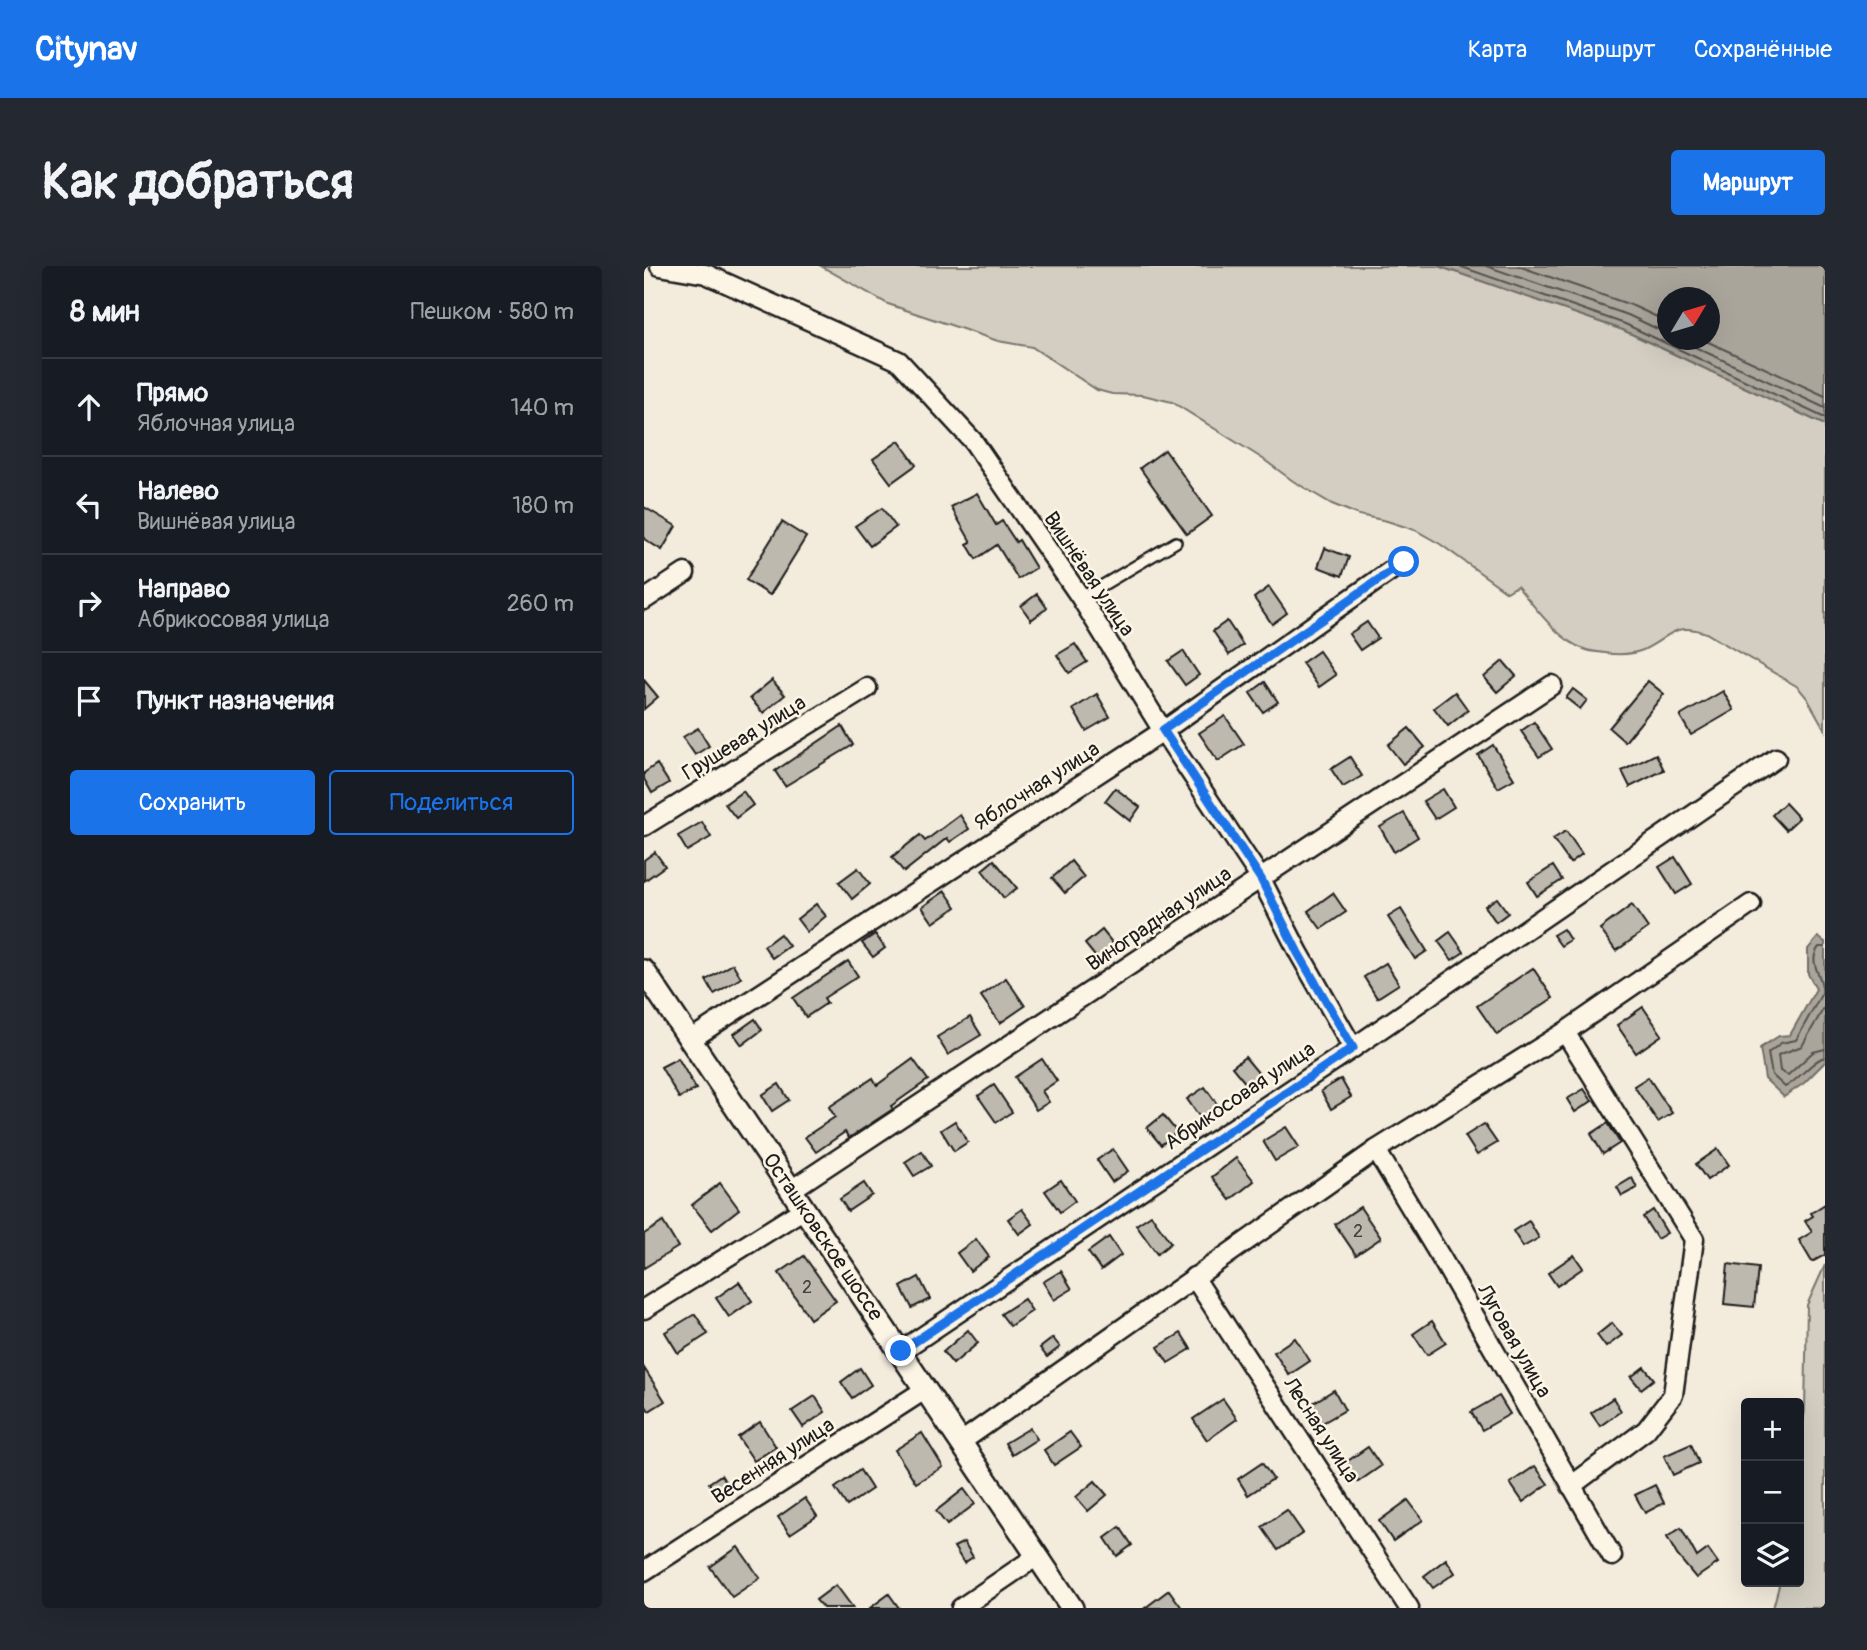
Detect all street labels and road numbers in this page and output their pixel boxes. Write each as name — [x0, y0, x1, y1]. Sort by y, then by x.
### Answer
street label: Вишнёвая улица — [1037, 506, 1141, 642]
street label: Грушевая улица — [677, 689, 811, 787]
street label: Яблочная улица — [969, 735, 1105, 837]
street label: Виноградная улица — [1081, 860, 1237, 978]
street label: Абрикосовая улица — [1160, 1036, 1320, 1156]
street label: Осташковское шоссе — [757, 1148, 890, 1327]
street label: Луговая улица — [1470, 1278, 1557, 1403]
street label: Лесная улица — [1276, 1371, 1365, 1488]
street label: Весенняя улица — [707, 1411, 839, 1511]

